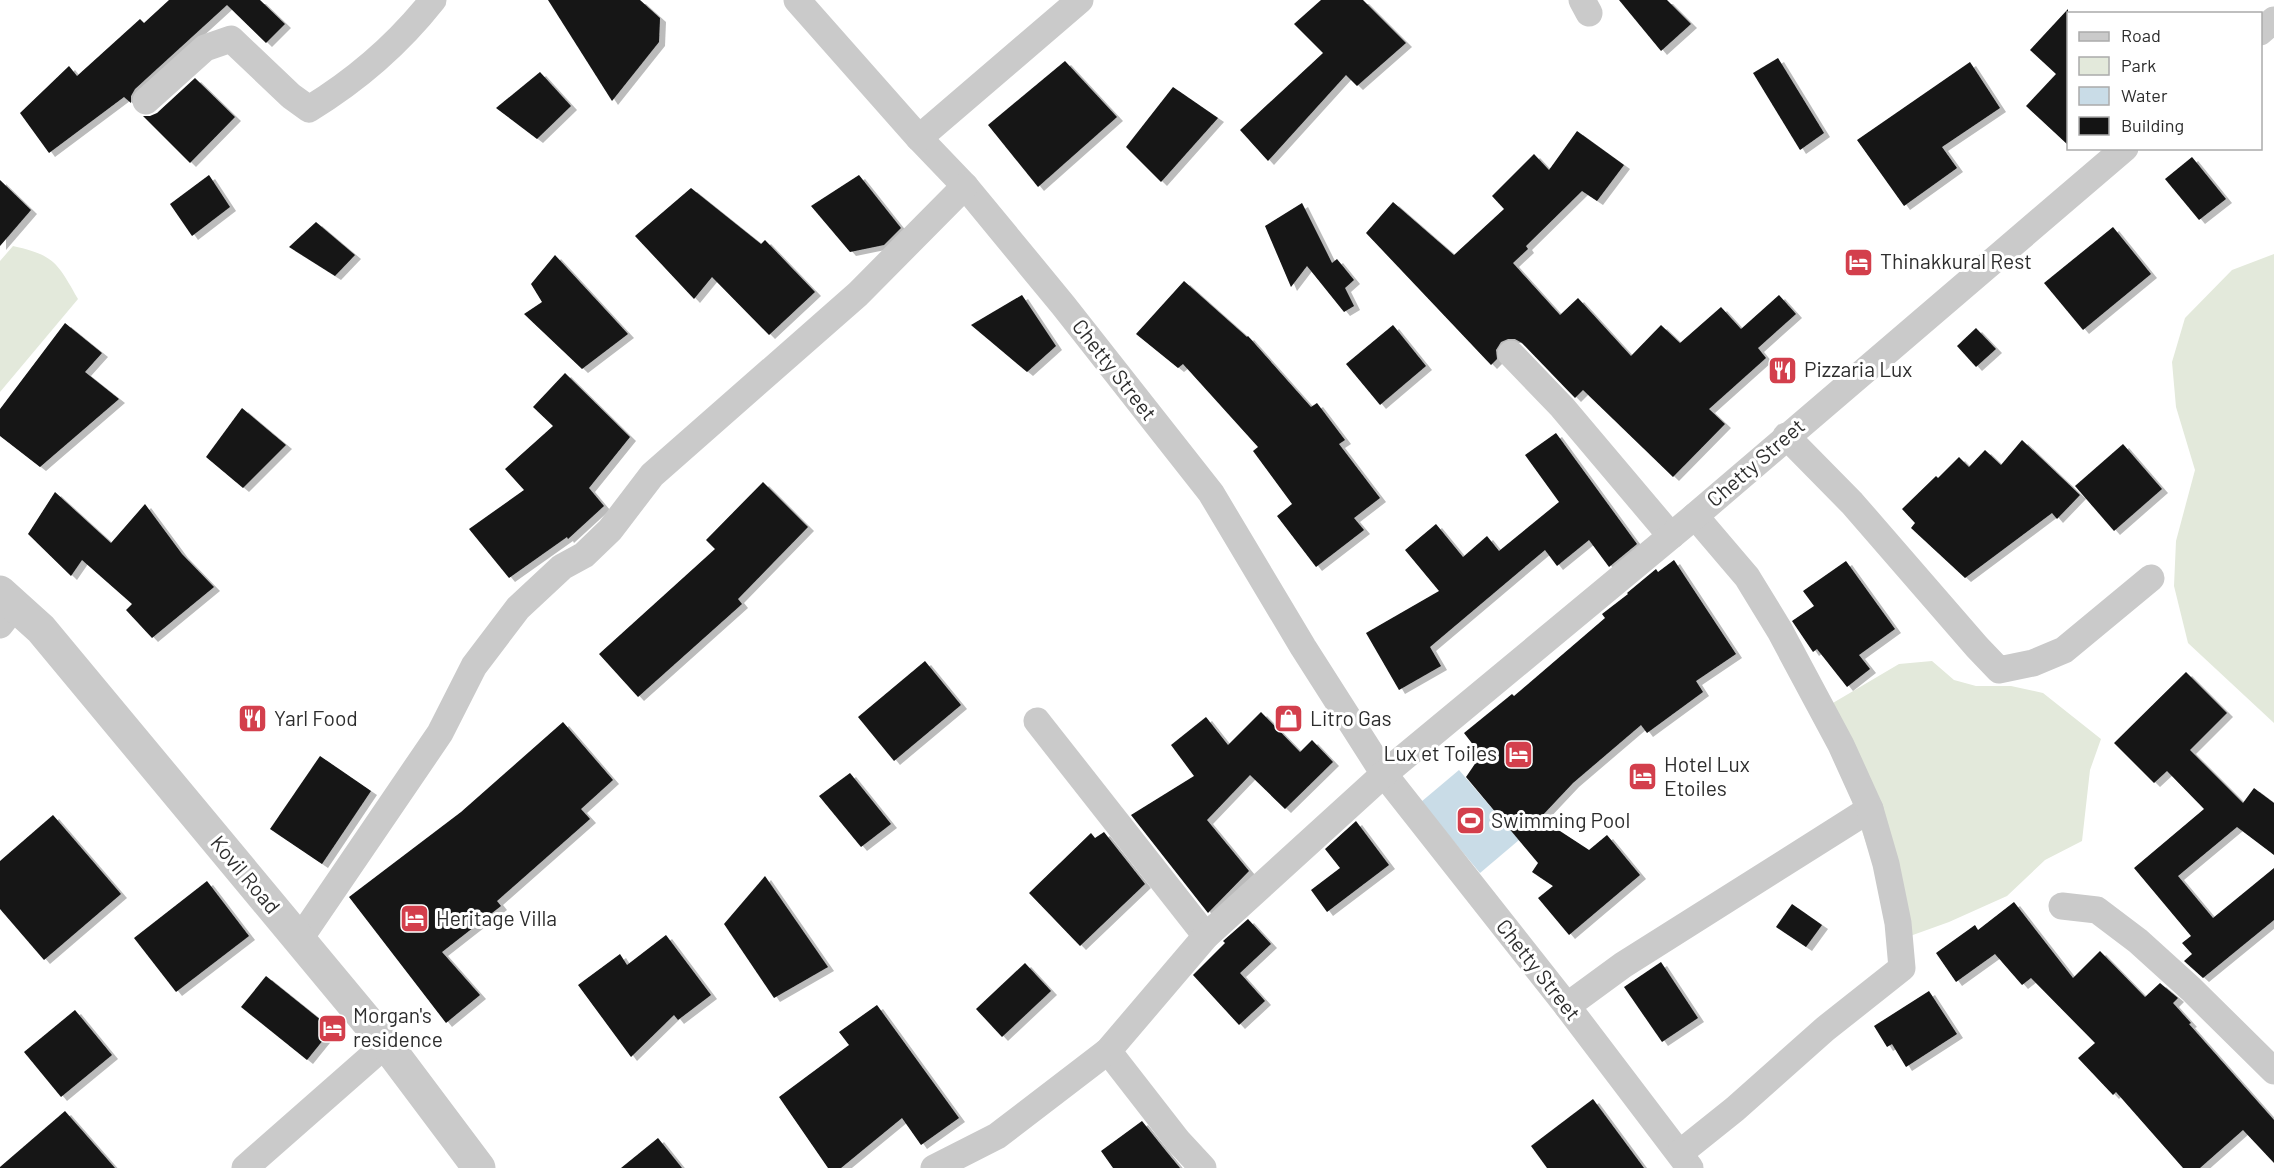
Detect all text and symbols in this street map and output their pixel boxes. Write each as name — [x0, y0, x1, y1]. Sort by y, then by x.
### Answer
legend — [2067, 12, 2262, 150]
text: Road — [2121, 24, 2161, 46]
text: Park — [2121, 54, 2156, 76]
text: Water — [2121, 84, 2168, 106]
text: Building — [2121, 114, 2184, 136]
hotel icon: Thinakkural Rest — [1843, 246, 1875, 278]
place label: Thinakkural Rest — [1880, 248, 2032, 273]
street label: Chetty Street — [1068, 314, 1162, 425]
restaurant icon: Pizzaria Lux — [1767, 354, 1799, 386]
place label: Pizzaria Lux — [1804, 356, 1912, 381]
street label: Chetty Street — [1701, 413, 1809, 511]
restaurant icon: Yarl Food — [237, 703, 269, 735]
shop icon: Litro Gas — [1273, 703, 1305, 735]
place label: Yarl Food — [274, 705, 358, 730]
place label: Litro Gas — [1310, 705, 1392, 730]
hotel icon: Lux et Toiles — [1502, 738, 1534, 770]
place label: Lux et Toiles — [1383, 740, 1497, 765]
place label: Hotel Lux Etoiles — [1664, 751, 1750, 800]
hotel icon: Hotel Lux Etoiles — [1627, 761, 1659, 793]
sports icon: Swimming Pool — [1454, 805, 1486, 837]
place label: Swimming Pool — [1491, 807, 1630, 832]
street label: Kovil Road — [206, 830, 286, 918]
hotel icon: Heritage Villa — [399, 903, 431, 935]
place label: Heritage Villa — [436, 905, 557, 930]
street label: Chetty Street — [1492, 914, 1586, 1025]
place label: Morgan's residence — [353, 1002, 443, 1051]
hotel icon: Morgan's residence — [316, 1012, 348, 1044]

